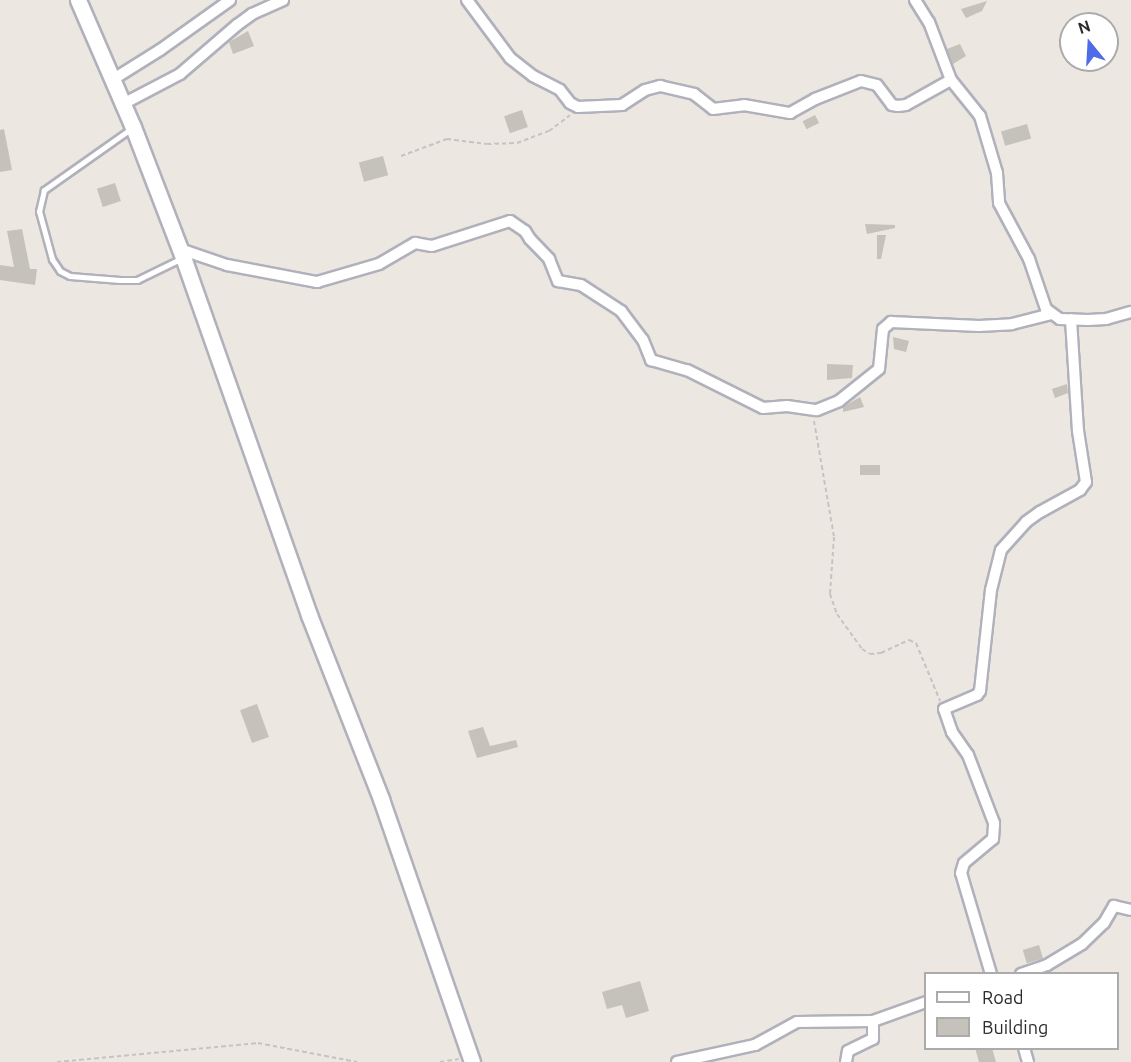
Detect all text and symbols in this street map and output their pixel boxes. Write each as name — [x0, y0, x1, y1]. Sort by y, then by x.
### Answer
north arrow — [1059, 12, 1119, 72]
text: N — [1076, 16, 1093, 37]
legend — [924, 972, 1119, 1050]
text: Road — [982, 987, 1024, 1007]
text: Building — [982, 1017, 1048, 1037]

